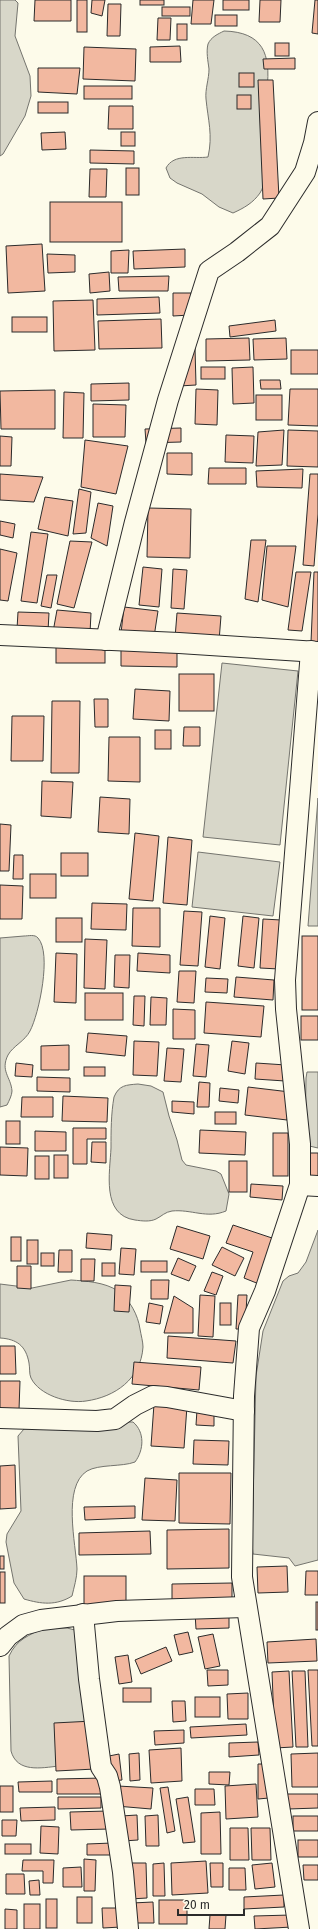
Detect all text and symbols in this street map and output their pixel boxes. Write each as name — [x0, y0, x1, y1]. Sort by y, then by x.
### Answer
scale bar — [178, 1891, 244, 1917]
text: 20 m — [184, 1898, 210, 1912]

